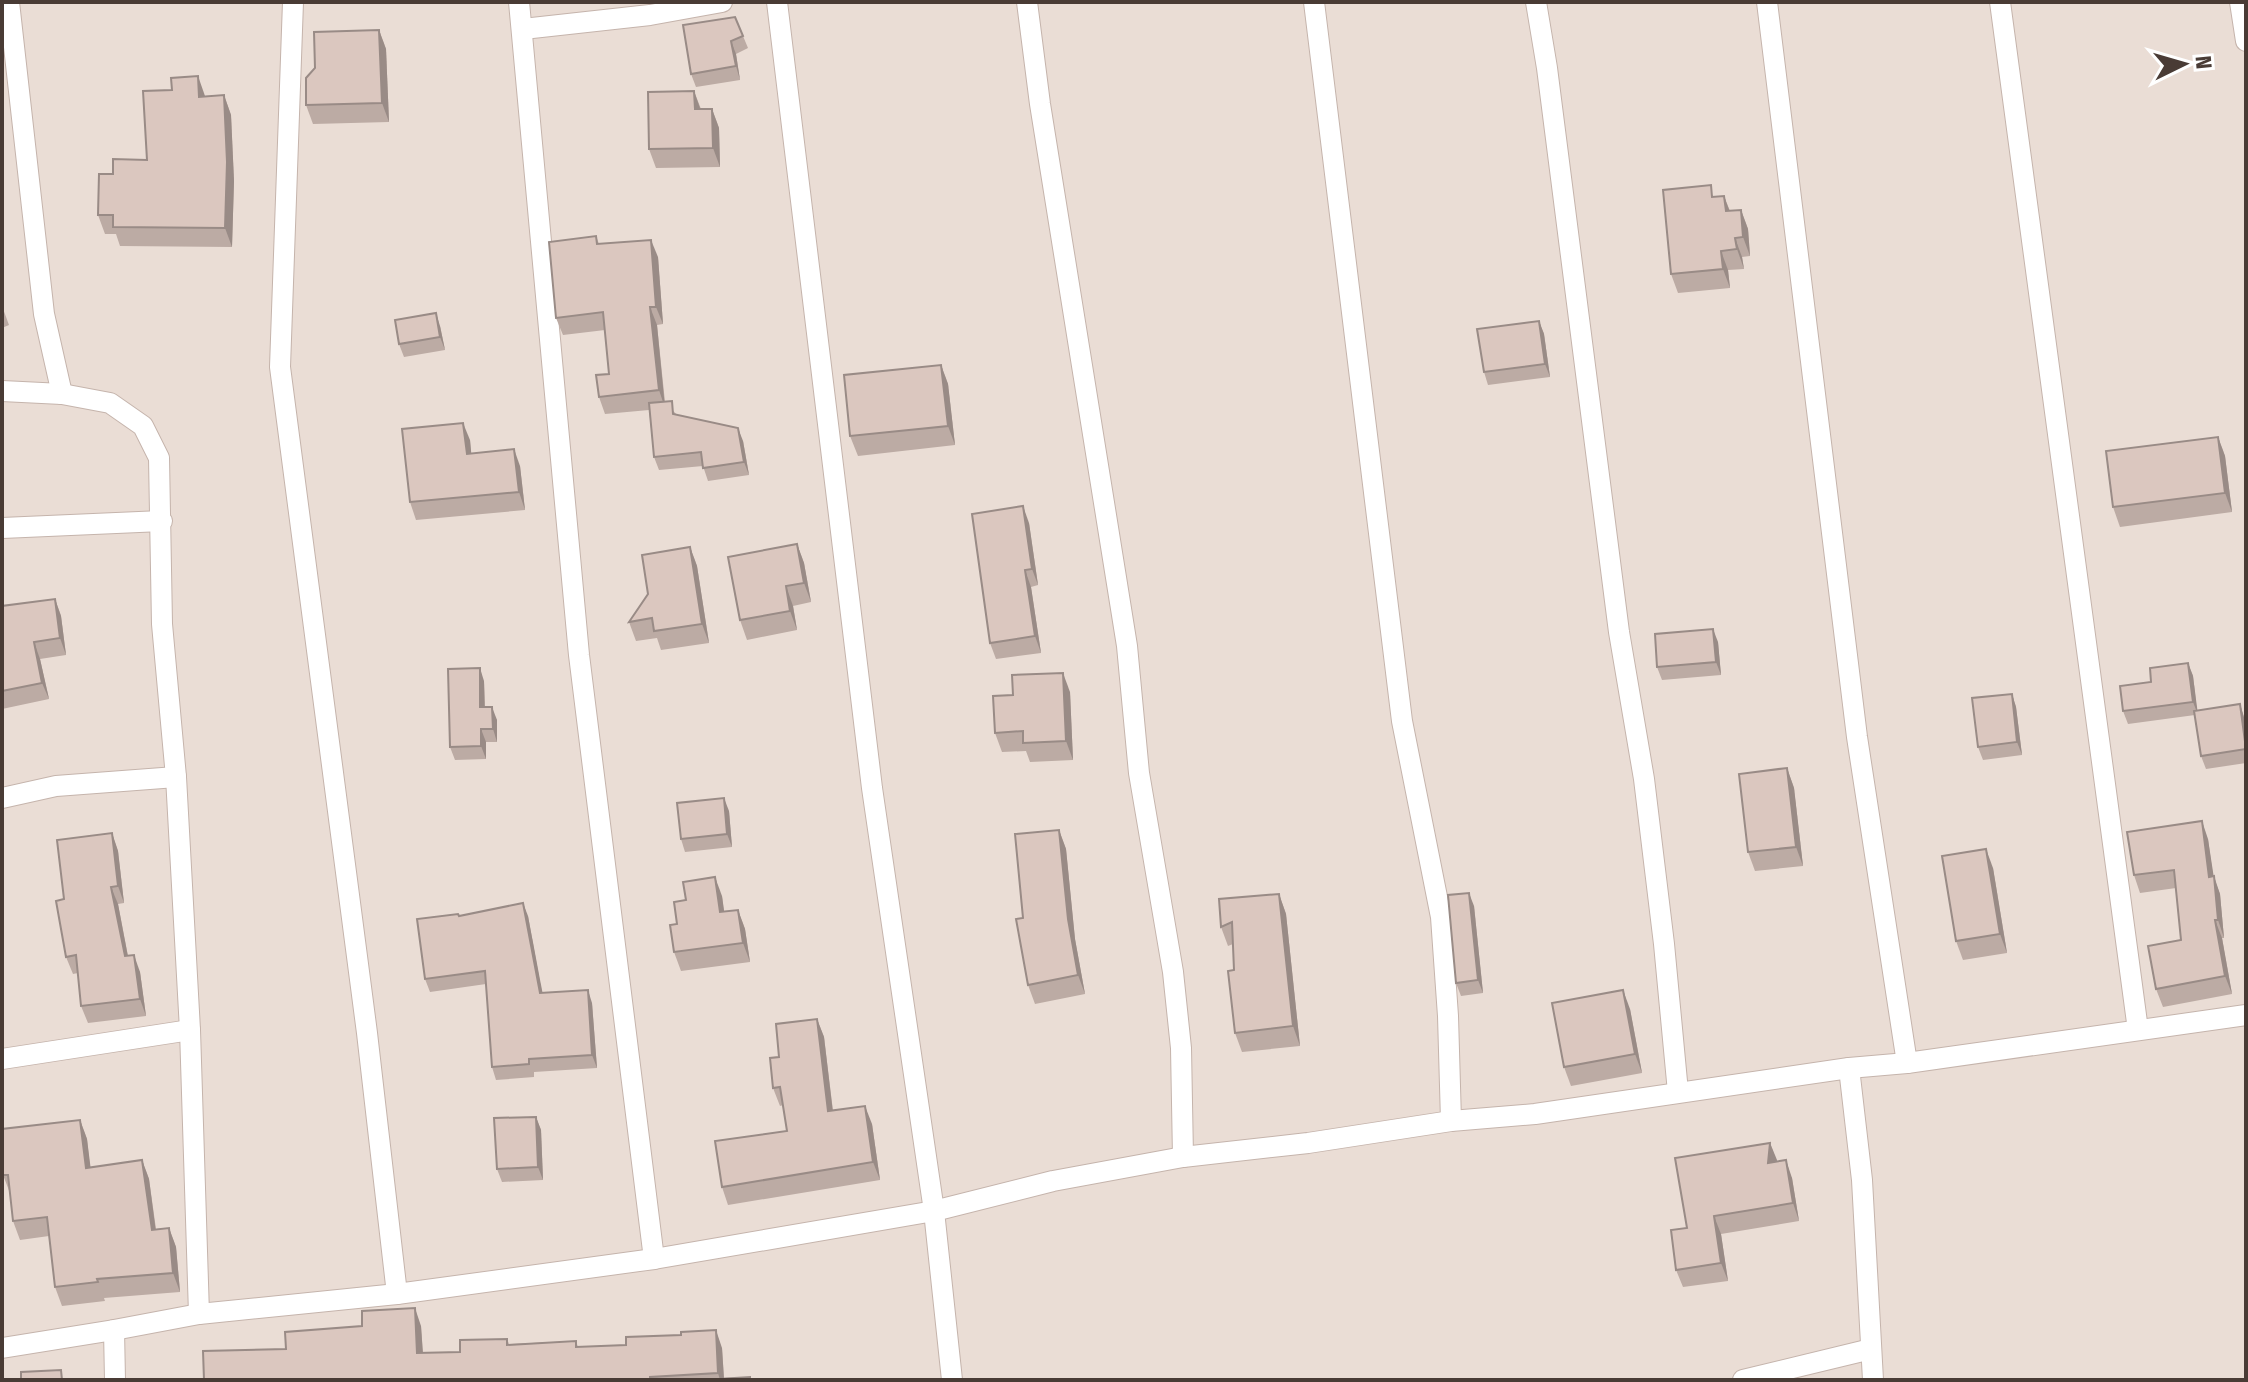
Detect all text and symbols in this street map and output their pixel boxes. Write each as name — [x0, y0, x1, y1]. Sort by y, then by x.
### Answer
north arrow — [2144, 24, 2224, 104]
text: N — [2189, 55, 2217, 70]

